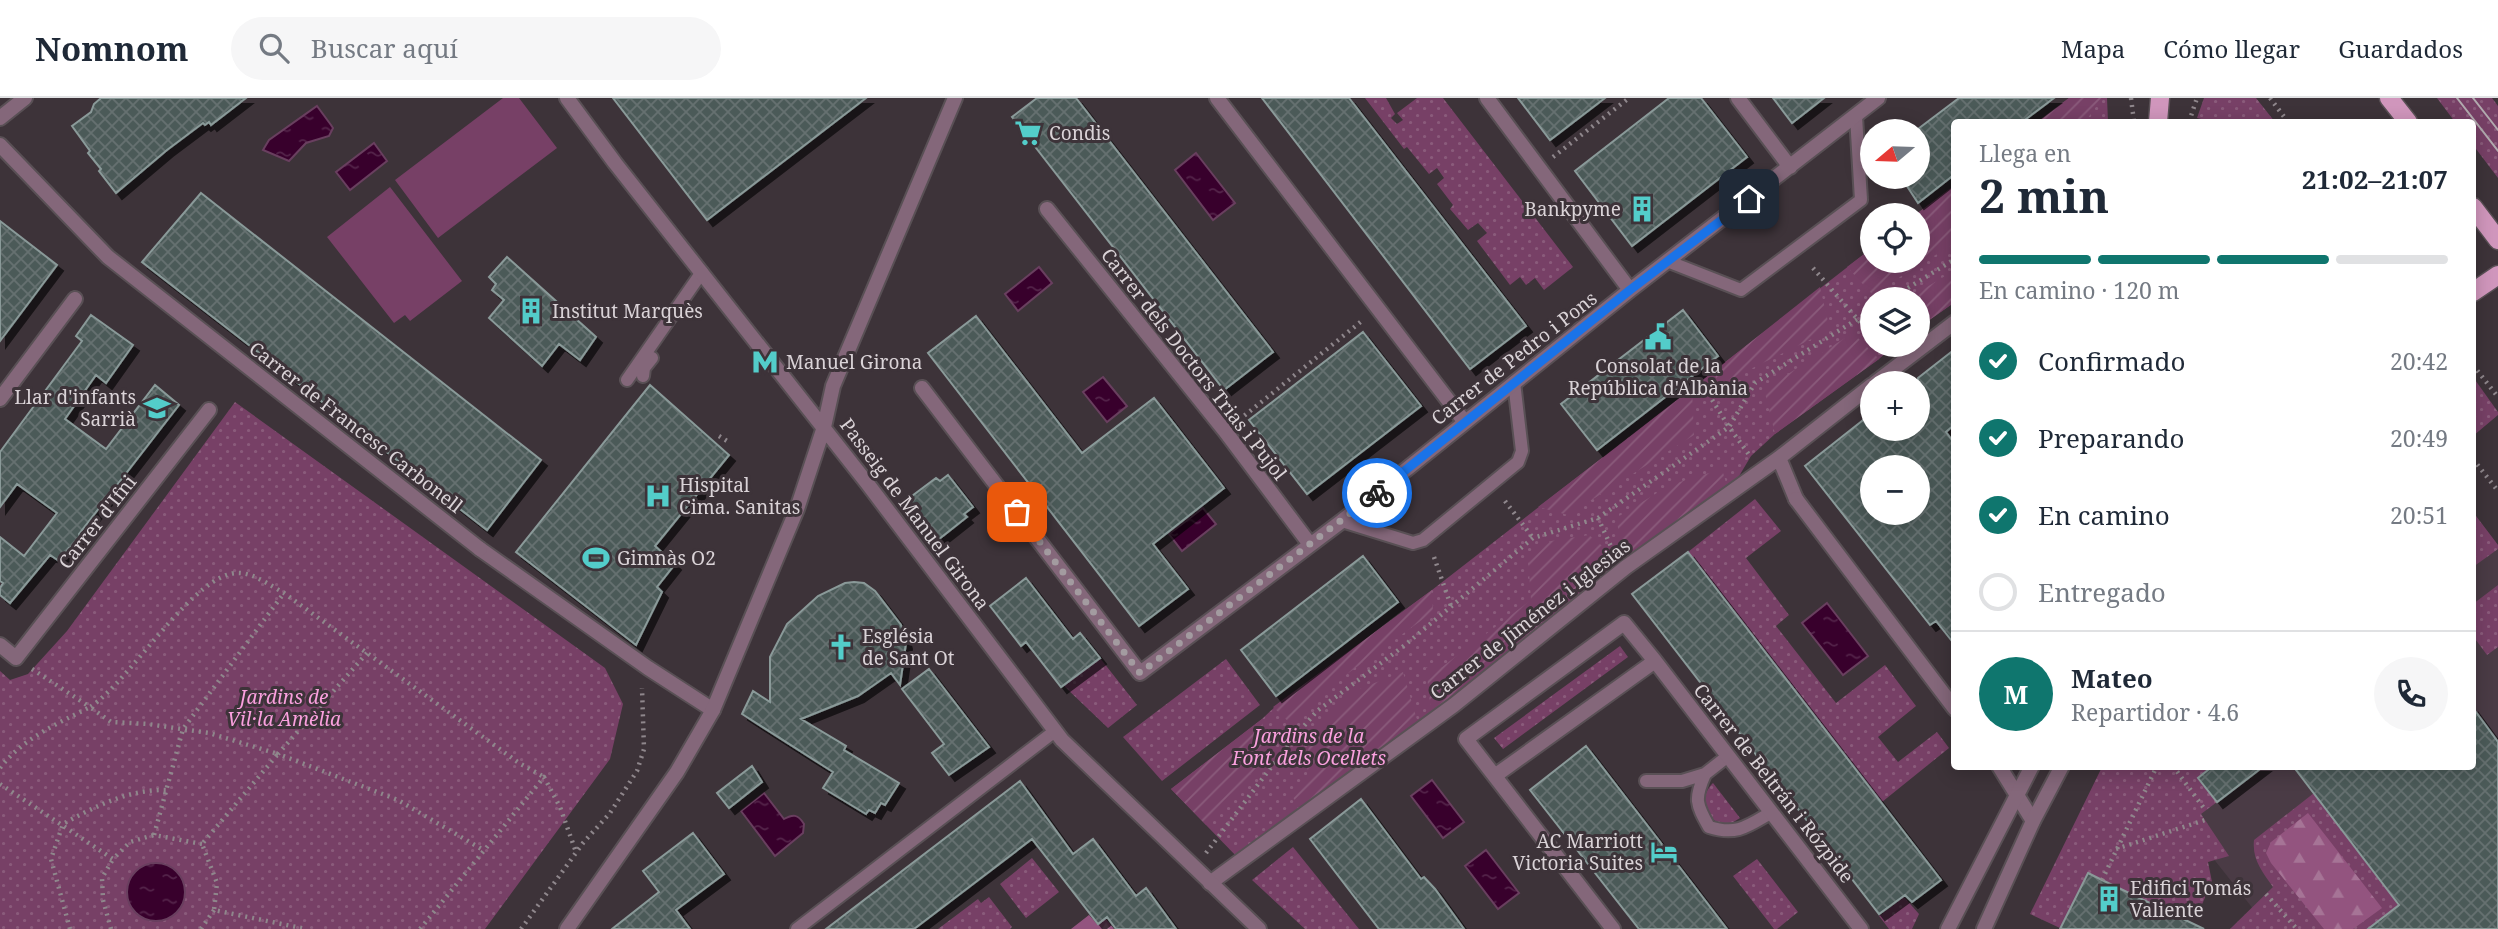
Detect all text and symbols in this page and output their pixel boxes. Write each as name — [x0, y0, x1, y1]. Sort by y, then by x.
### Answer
search box — [231, 17, 721, 80]
text: Nomnom — [35, 26, 189, 71]
icon: search — [255, 29, 293, 67]
text: Buscar aquí — [311, 30, 458, 66]
text: Mapa — [2061, 32, 2125, 65]
text: Cómo llegar — [2163, 32, 2300, 65]
text: Guardados — [2338, 32, 2463, 65]
supermarket icon: Condis — [1013, 118, 1043, 148]
north arrow — [1860, 119, 1930, 189]
map controls — [1860, 119, 1930, 525]
place label: Condis — [1049, 120, 1110, 146]
text: Llega en — [1979, 137, 2071, 169]
text: 21:02–21:07 — [2302, 161, 2448, 197]
text: 2 min — [1979, 164, 2109, 226]
pin — [1719, 169, 1779, 229]
icon: home — [1730, 180, 1768, 218]
building icon: Bankpyme — [1627, 194, 1657, 224]
place label: Bankpyme — [1524, 196, 1621, 222]
button: locate — [1860, 203, 1930, 273]
street label: Carrer dels Doctors Trias i Pujol — [1095, 243, 1293, 485]
text: En camino · 120 m — [1979, 274, 2180, 306]
street label: Carrer de Pedro i Pons — [1426, 285, 1602, 431]
button: layers — [1860, 287, 1930, 357]
building icon: Institut Marquès — [516, 296, 546, 326]
place label: Institut Marquès — [552, 298, 703, 324]
public building icon: Consolat de la República d'Albània — [1643, 322, 1673, 352]
street label: Carrer de Francesc Carbonell — [244, 335, 468, 519]
icon: check — [1979, 342, 2017, 380]
text: Confirmado — [2038, 343, 2185, 379]
text: 20:42 — [2390, 345, 2448, 377]
metro station icon: Manuel Girona — [750, 347, 780, 377]
place label: Manuel Girona — [786, 349, 922, 375]
place label: Consolat de la República d'Albània — [1568, 353, 1748, 401]
button: + — [1860, 371, 1930, 441]
place label: Llar d'infants Sarrià — [14, 384, 136, 432]
school or university icon: Llar d'infants Sarrià — [142, 393, 172, 423]
street label: Passeig de Manuel Girona — [834, 413, 996, 615]
icon: check — [1979, 419, 2017, 457]
text: Preparando — [2038, 420, 2185, 456]
text: 20:49 — [2390, 422, 2448, 454]
button: − — [1860, 455, 1930, 525]
courier — [1342, 458, 1412, 528]
street label: Carrer d'Ifni — [52, 470, 142, 574]
place label: Hispital Cima. Sanitas — [679, 472, 800, 520]
icon: bike — [1358, 474, 1396, 512]
hospital icon: Hispital Cima. Sanitas — [643, 481, 673, 511]
pin — [987, 482, 1047, 542]
icon: bag — [998, 493, 1036, 531]
icon: check — [1979, 496, 2017, 534]
text: En camino — [2038, 497, 2170, 533]
text: 20:51 — [2390, 499, 2448, 531]
street label: Carrer de Jiménez i Iglesias — [1425, 533, 1635, 705]
sports icon: Gimnàs O2 — [581, 543, 611, 573]
place label: Gimnàs O2 — [617, 545, 716, 571]
text: Entregado — [2038, 574, 2166, 610]
place label: Església de Sant Ot — [862, 623, 955, 671]
church icon: Església de Sant Ot — [826, 632, 856, 662]
button: phone — [2374, 657, 2448, 731]
text: Mateo — [2071, 660, 2153, 696]
text: M — [2004, 676, 2028, 712]
street label: Carrer de Beltrán i Rózpide — [1688, 678, 1860, 888]
park label: Jardins de Vil·la Amèlia — [227, 684, 341, 732]
text: Repartidor · 4.6 — [2071, 696, 2239, 728]
park label: Jardins de la Font dels Ocellets — [1231, 723, 1386, 771]
place label: AC Marriott Victoria Suites — [1513, 828, 1643, 876]
hotel icon: AC Marriott Victoria Suites — [1649, 837, 1679, 867]
place label: Edifici Tomás Valiente — [2130, 875, 2251, 923]
building icon: Edifici Tomás Valiente — [2094, 884, 2124, 914]

